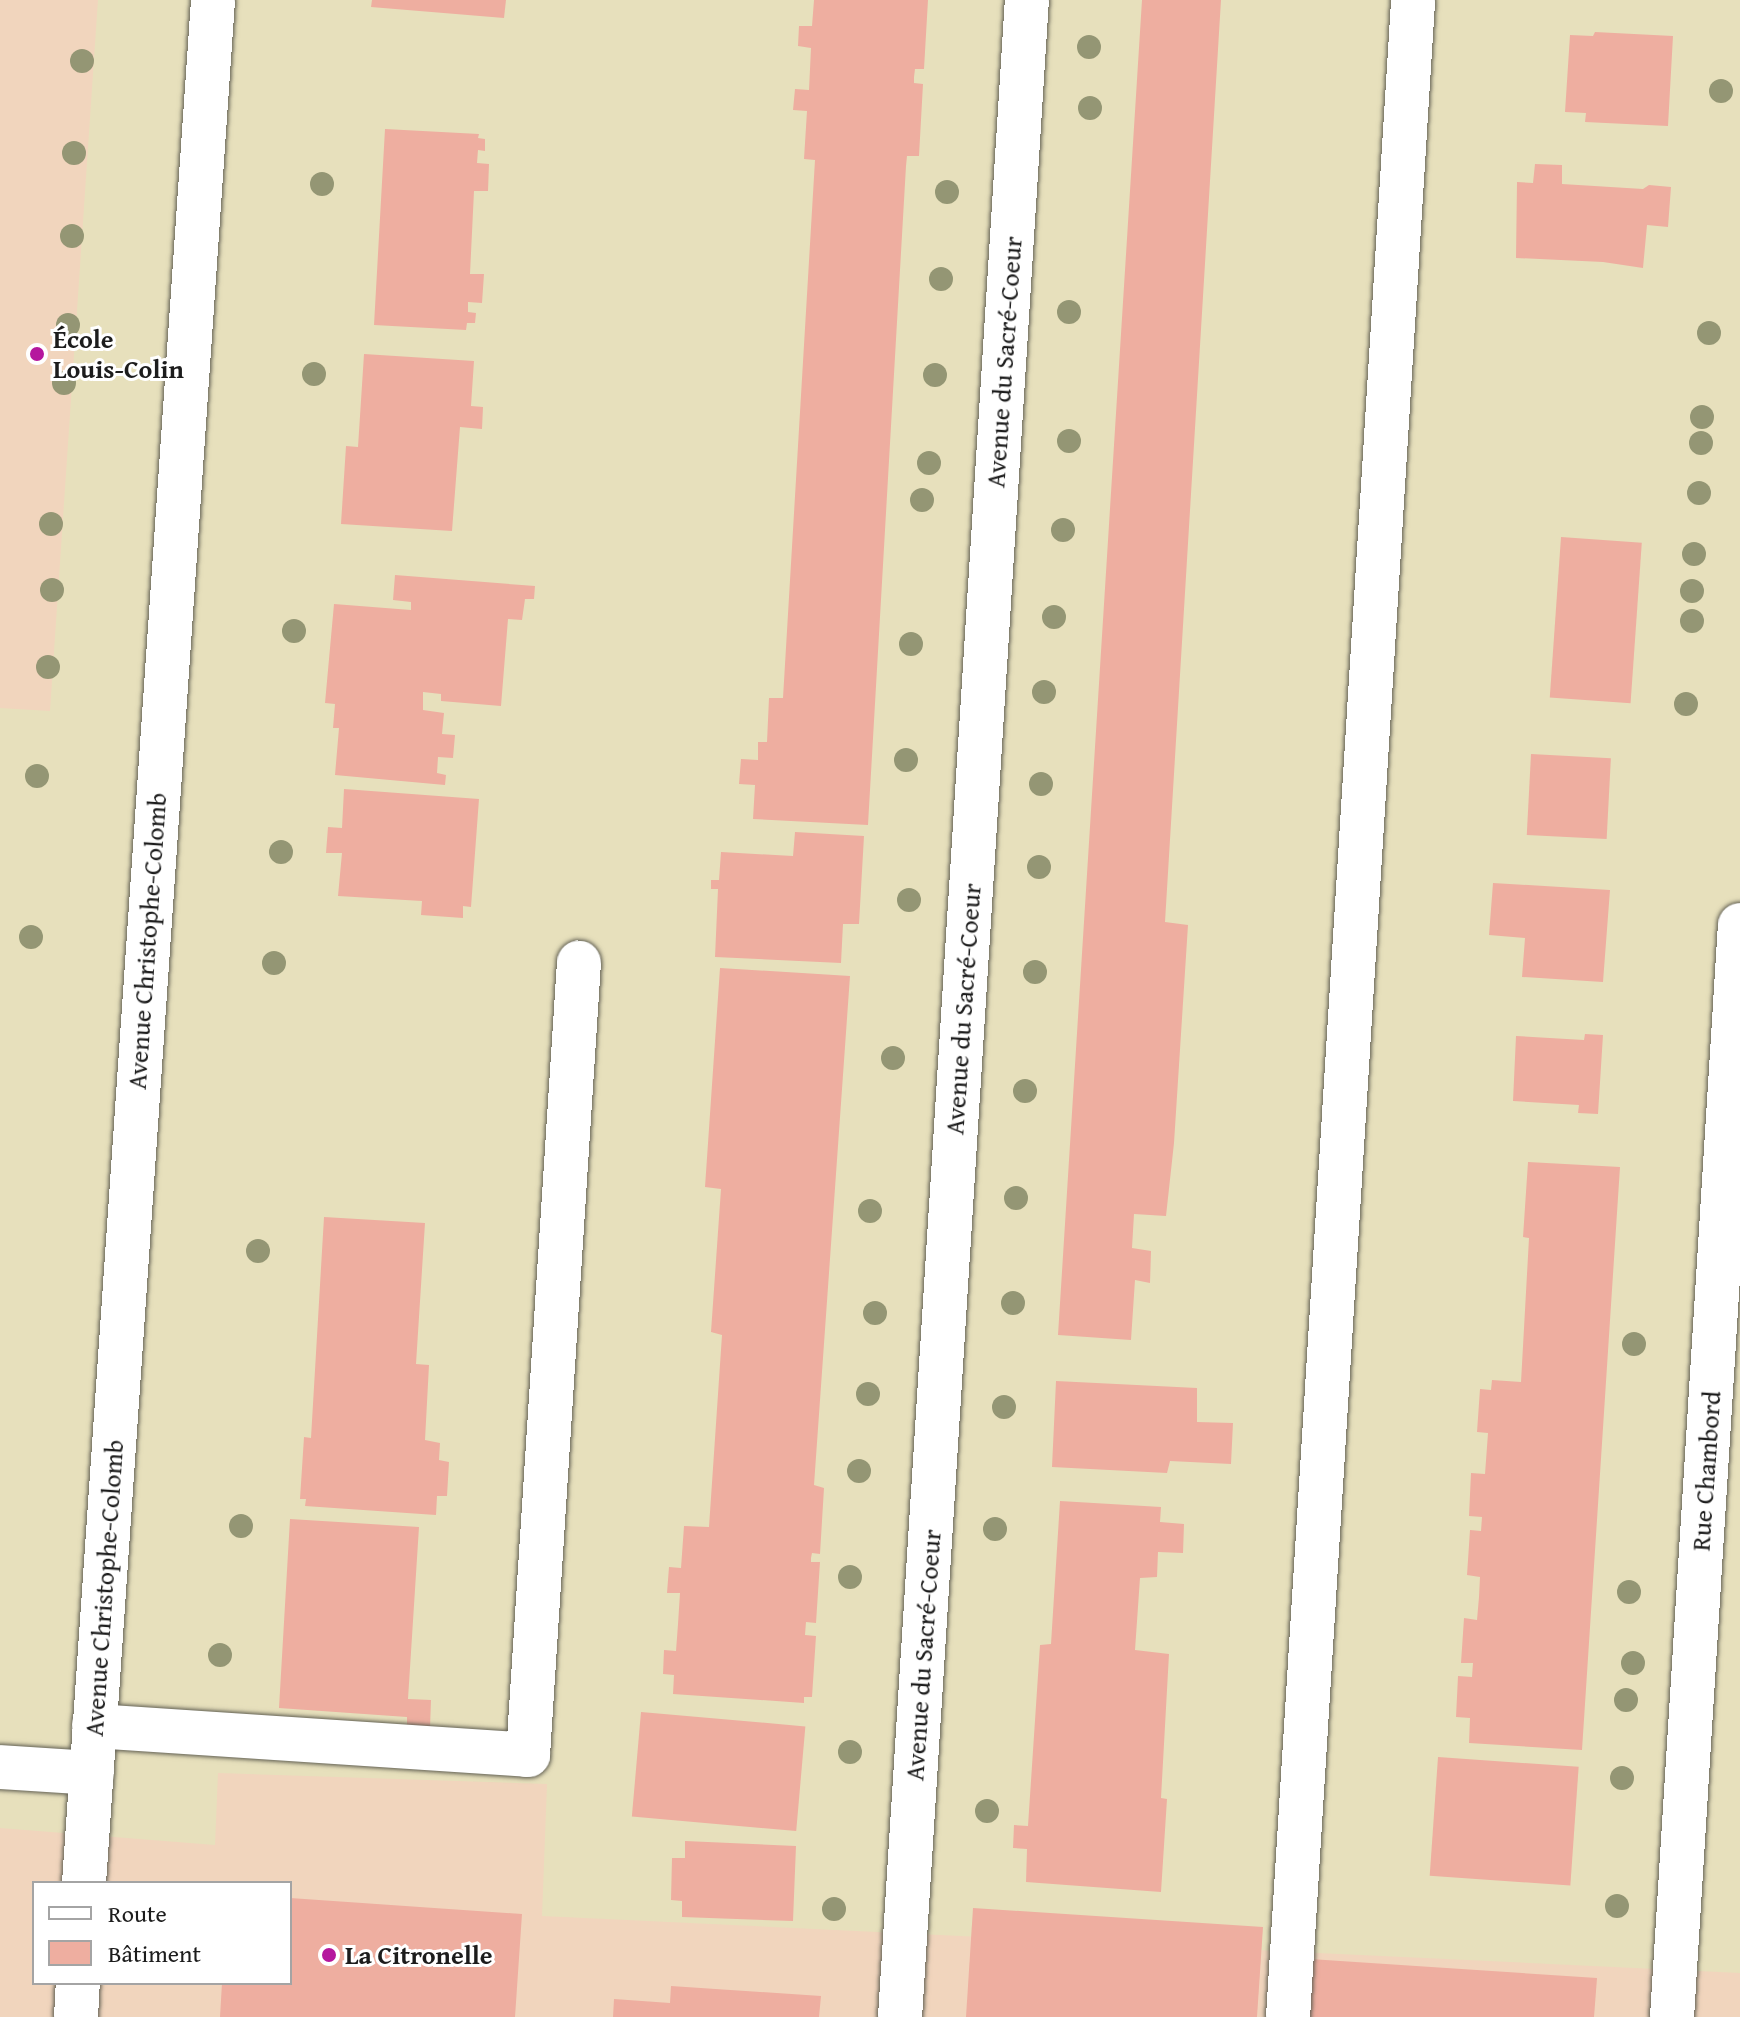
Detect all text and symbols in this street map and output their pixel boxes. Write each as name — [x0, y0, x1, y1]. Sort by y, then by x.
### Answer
street label: Avenue du Sacré-Coeur — [980, 235, 1028, 489]
place label: École Louis-Colin — [53, 323, 184, 384]
marker: École Louis-Colin — [28, 345, 46, 363]
street label: Avenue Christophe-Colomb — [121, 792, 173, 1090]
street label: Avenue du Sacré-Coeur — [939, 882, 987, 1136]
street label: Rue Chambord — [1685, 1390, 1727, 1552]
street label: Avenue Christophe-Colomb — [78, 1439, 130, 1737]
street label: Avenue du Sacré-Coeur — [899, 1528, 947, 1782]
legend — [32, 1881, 292, 1985]
text: Route — [108, 1896, 167, 1931]
text: Bâtiment — [108, 1936, 201, 1971]
place label: La Citronelle — [345, 1939, 493, 1971]
marker: La Citronelle — [320, 1946, 338, 1964]

